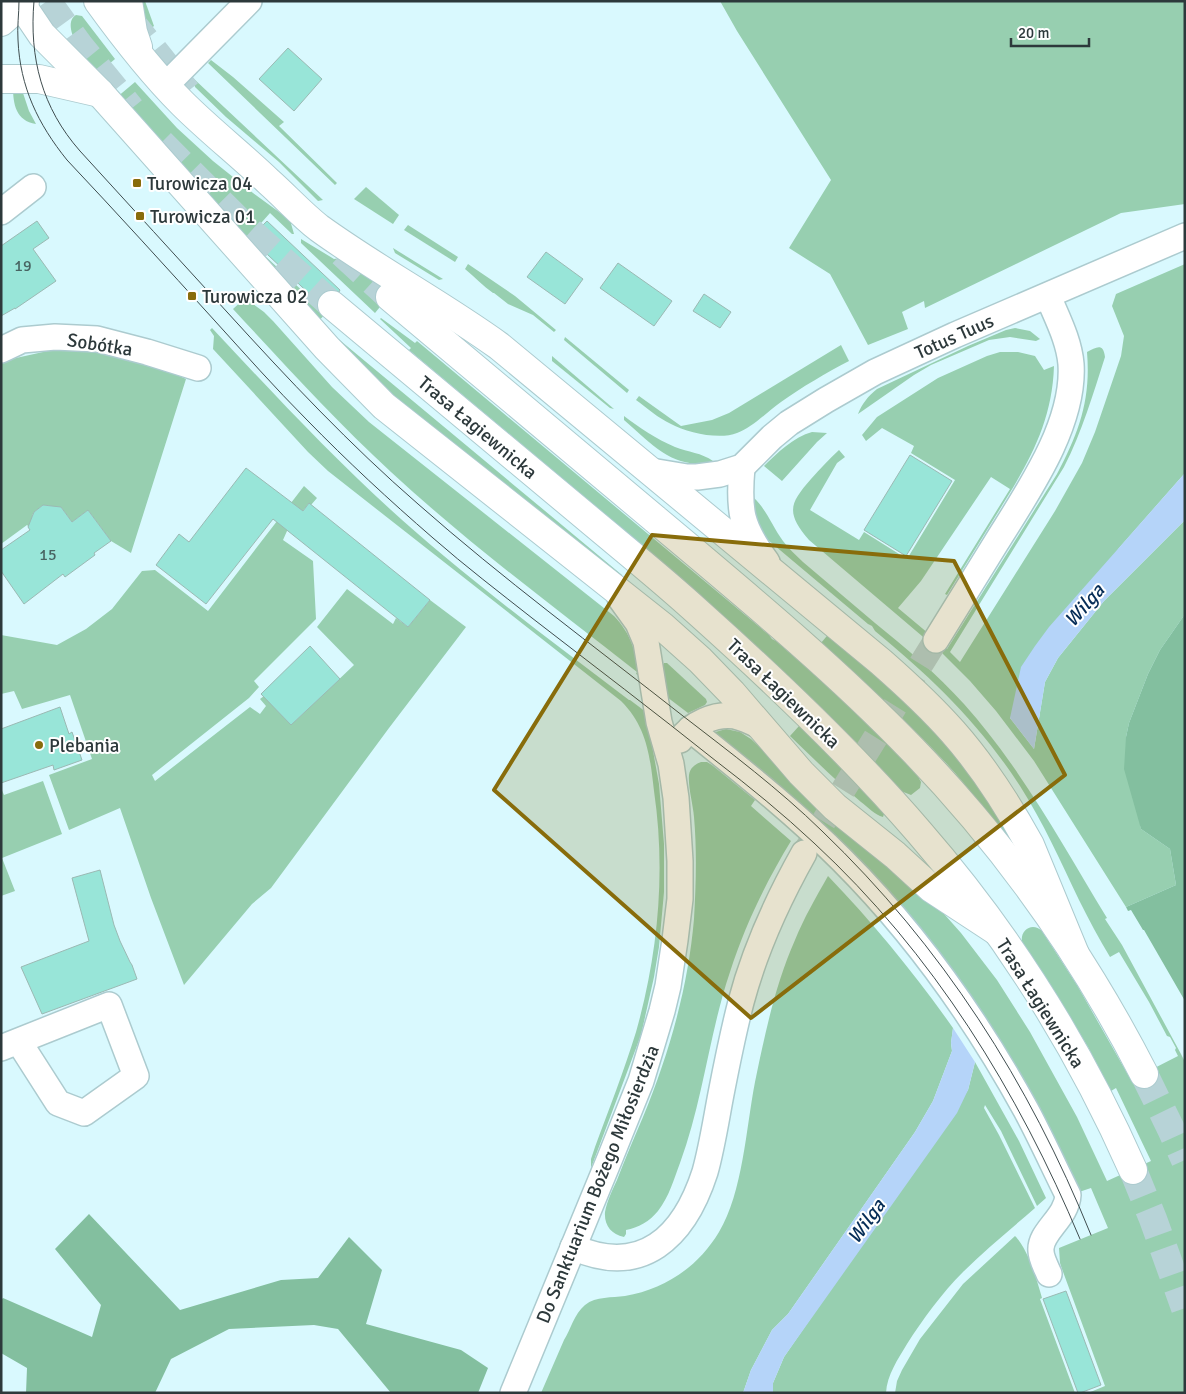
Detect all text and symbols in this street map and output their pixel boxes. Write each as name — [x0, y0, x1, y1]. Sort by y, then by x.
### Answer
scale bar — [1011, 15, 1088, 47]
text: 20 m — [1018, 24, 1049, 42]
place label: Turowicza 04 — [147, 172, 252, 196]
marker: Turowicza 04 — [131, 177, 143, 189]
place label: Turowicza 01 — [150, 205, 255, 229]
marker: Turowicza 01 — [134, 210, 146, 222]
house number: 19 — [14, 256, 32, 276]
place label: Turowicza 02 — [202, 285, 307, 309]
marker: Turowicza 02 — [186, 290, 198, 302]
street label: Totus Tuus — [911, 309, 998, 365]
street label: Sobótka — [65, 328, 134, 362]
street label: Trasa Łagiewnicka — [413, 371, 542, 485]
house number: 15 — [39, 545, 57, 565]
water label: Wilga — [1059, 578, 1110, 632]
street label: Trasa Łagiewnicka — [722, 634, 845, 754]
place label: Plebania — [49, 734, 119, 758]
marker: Plebania — [33, 739, 45, 751]
street label: Trasa Łagiewnicka — [991, 934, 1090, 1073]
street label: Do Sanktuarium Bożego Miłosierdzia — [531, 1042, 665, 1327]
water label: Wilga — [842, 1193, 891, 1248]

